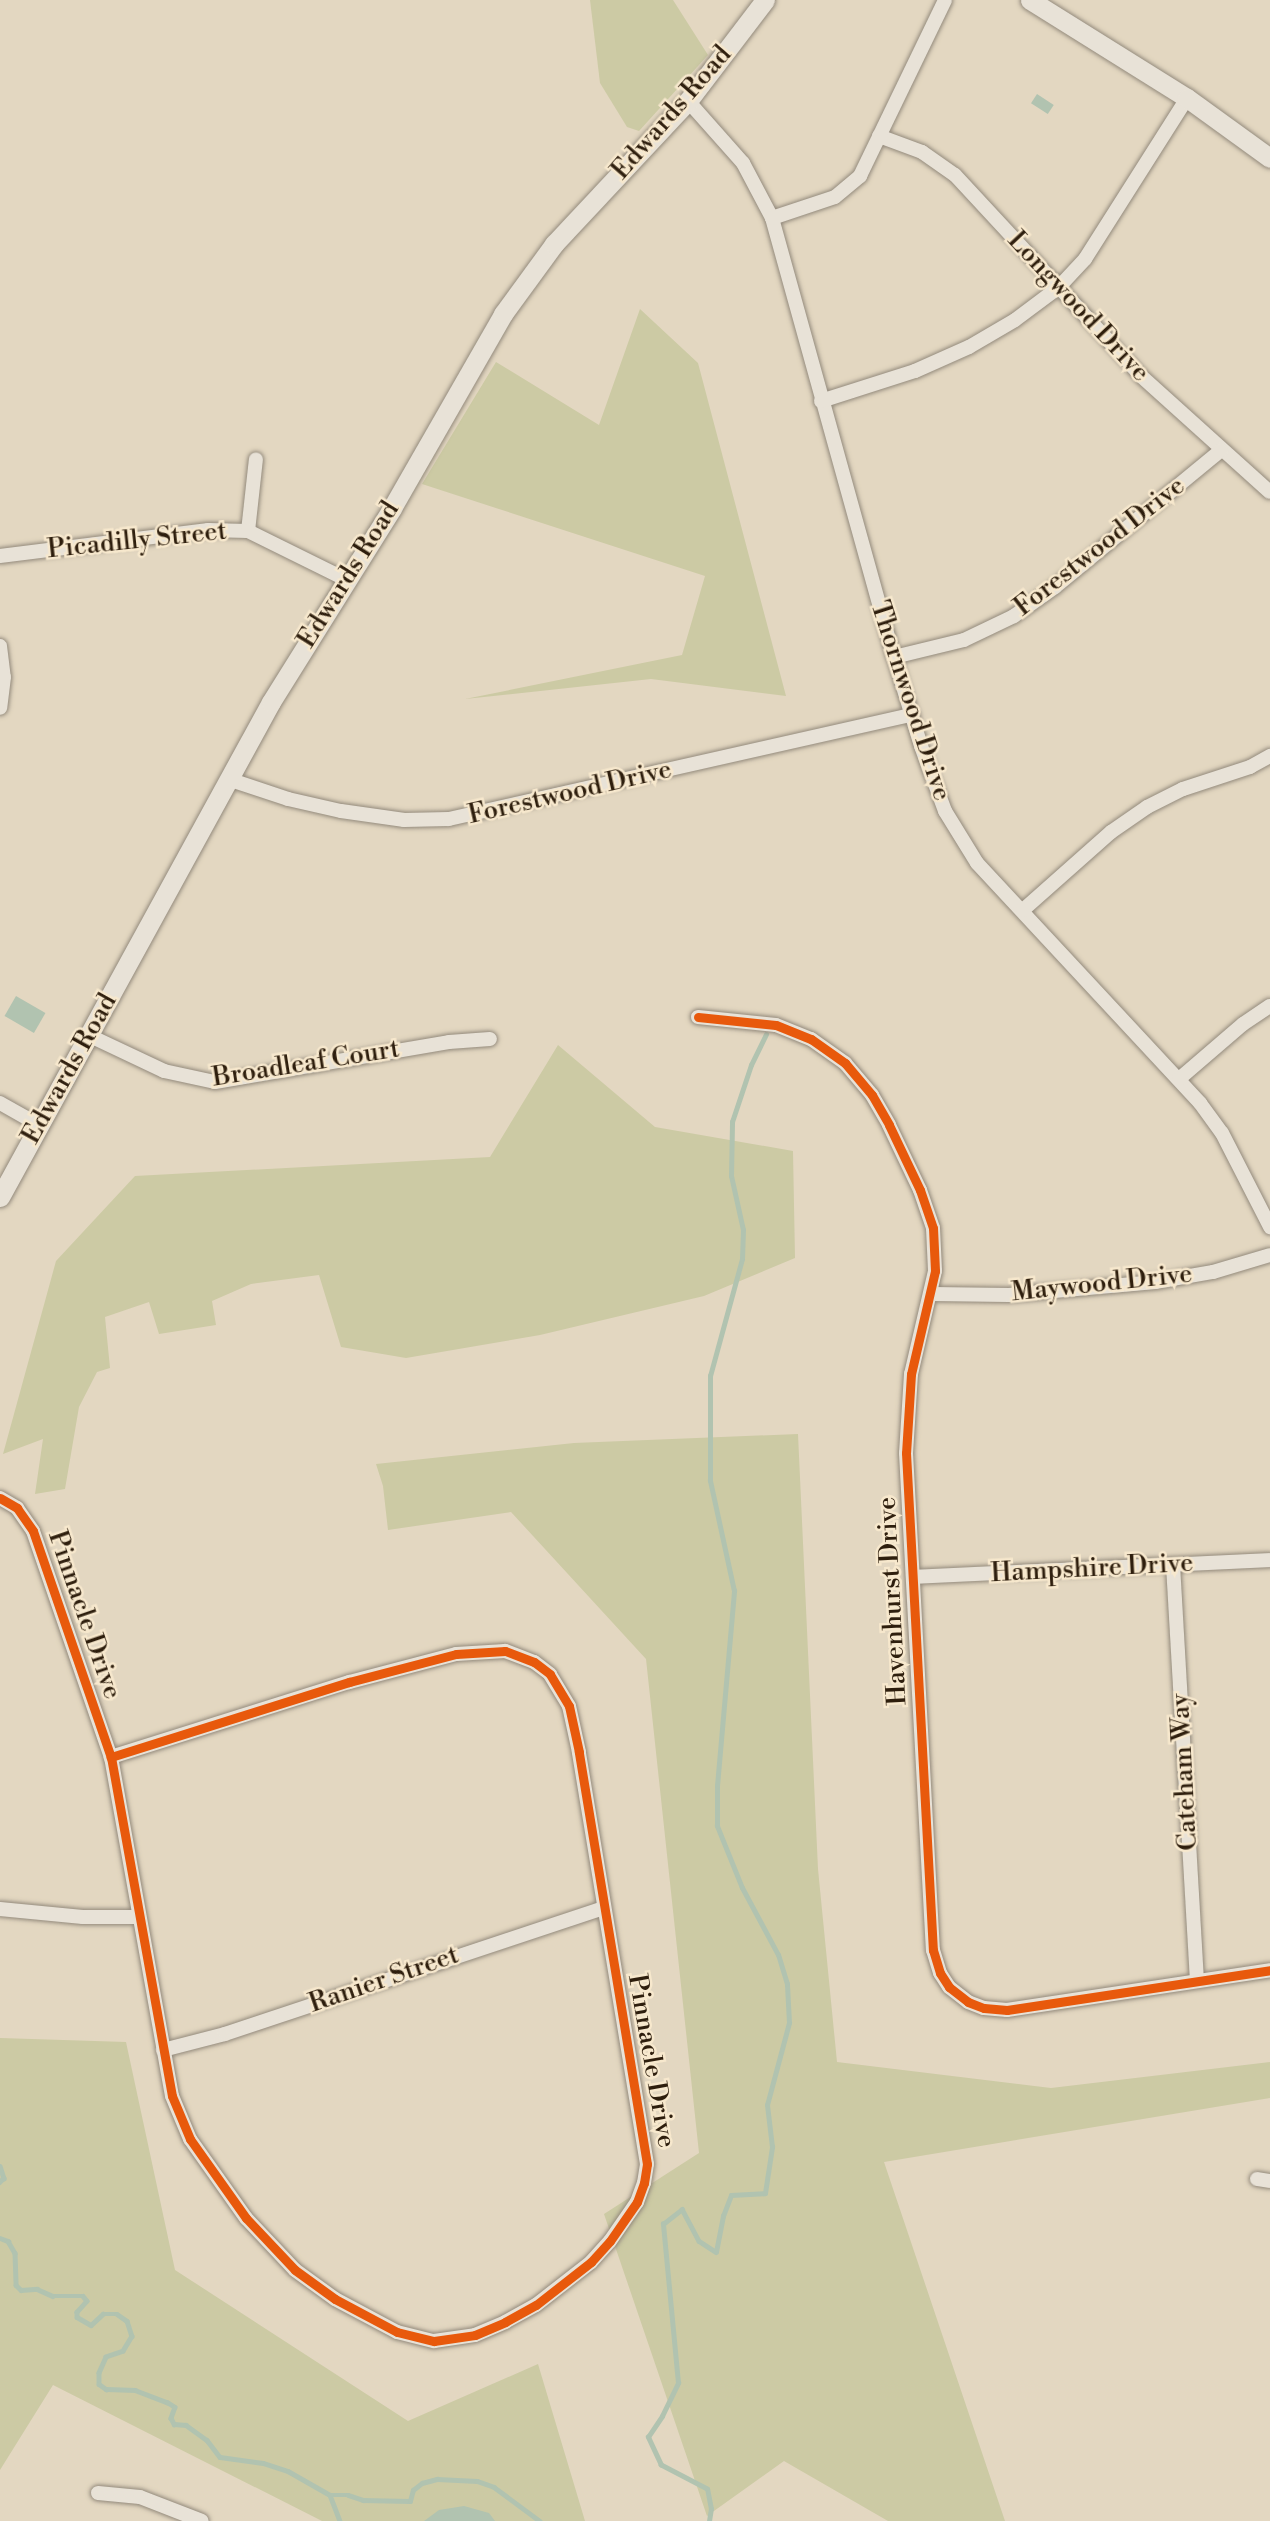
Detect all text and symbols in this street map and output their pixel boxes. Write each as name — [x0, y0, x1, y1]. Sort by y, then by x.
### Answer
street label: Edwards Road — [605, 40, 739, 186]
street label: Longwood Drive — [1000, 225, 1156, 389]
street label: Forestwood Drive — [1008, 471, 1192, 623]
street label: Edwards Road — [292, 496, 406, 654]
street label: Picadilly Street — [46, 516, 228, 566]
street label: Thornwood Drive — [863, 597, 957, 805]
street label: Forestwood Drive — [465, 754, 675, 832]
street label: Edwards Road — [16, 988, 124, 1150]
street label: Broadleaf Court — [210, 1034, 402, 1094]
street label: Maywood Drive — [1010, 1259, 1194, 1309]
street label: Havenhurst Drive — [872, 1496, 914, 1706]
street label: Pinnacle Drive — [41, 1527, 127, 1703]
street label: Hampshire Drive — [990, 1548, 1194, 1590]
street label: Cateham Way — [1165, 1693, 1205, 1851]
street label: Ranier Street — [305, 1940, 463, 2020]
street label: Pinnacle Drive — [620, 1972, 682, 2150]

